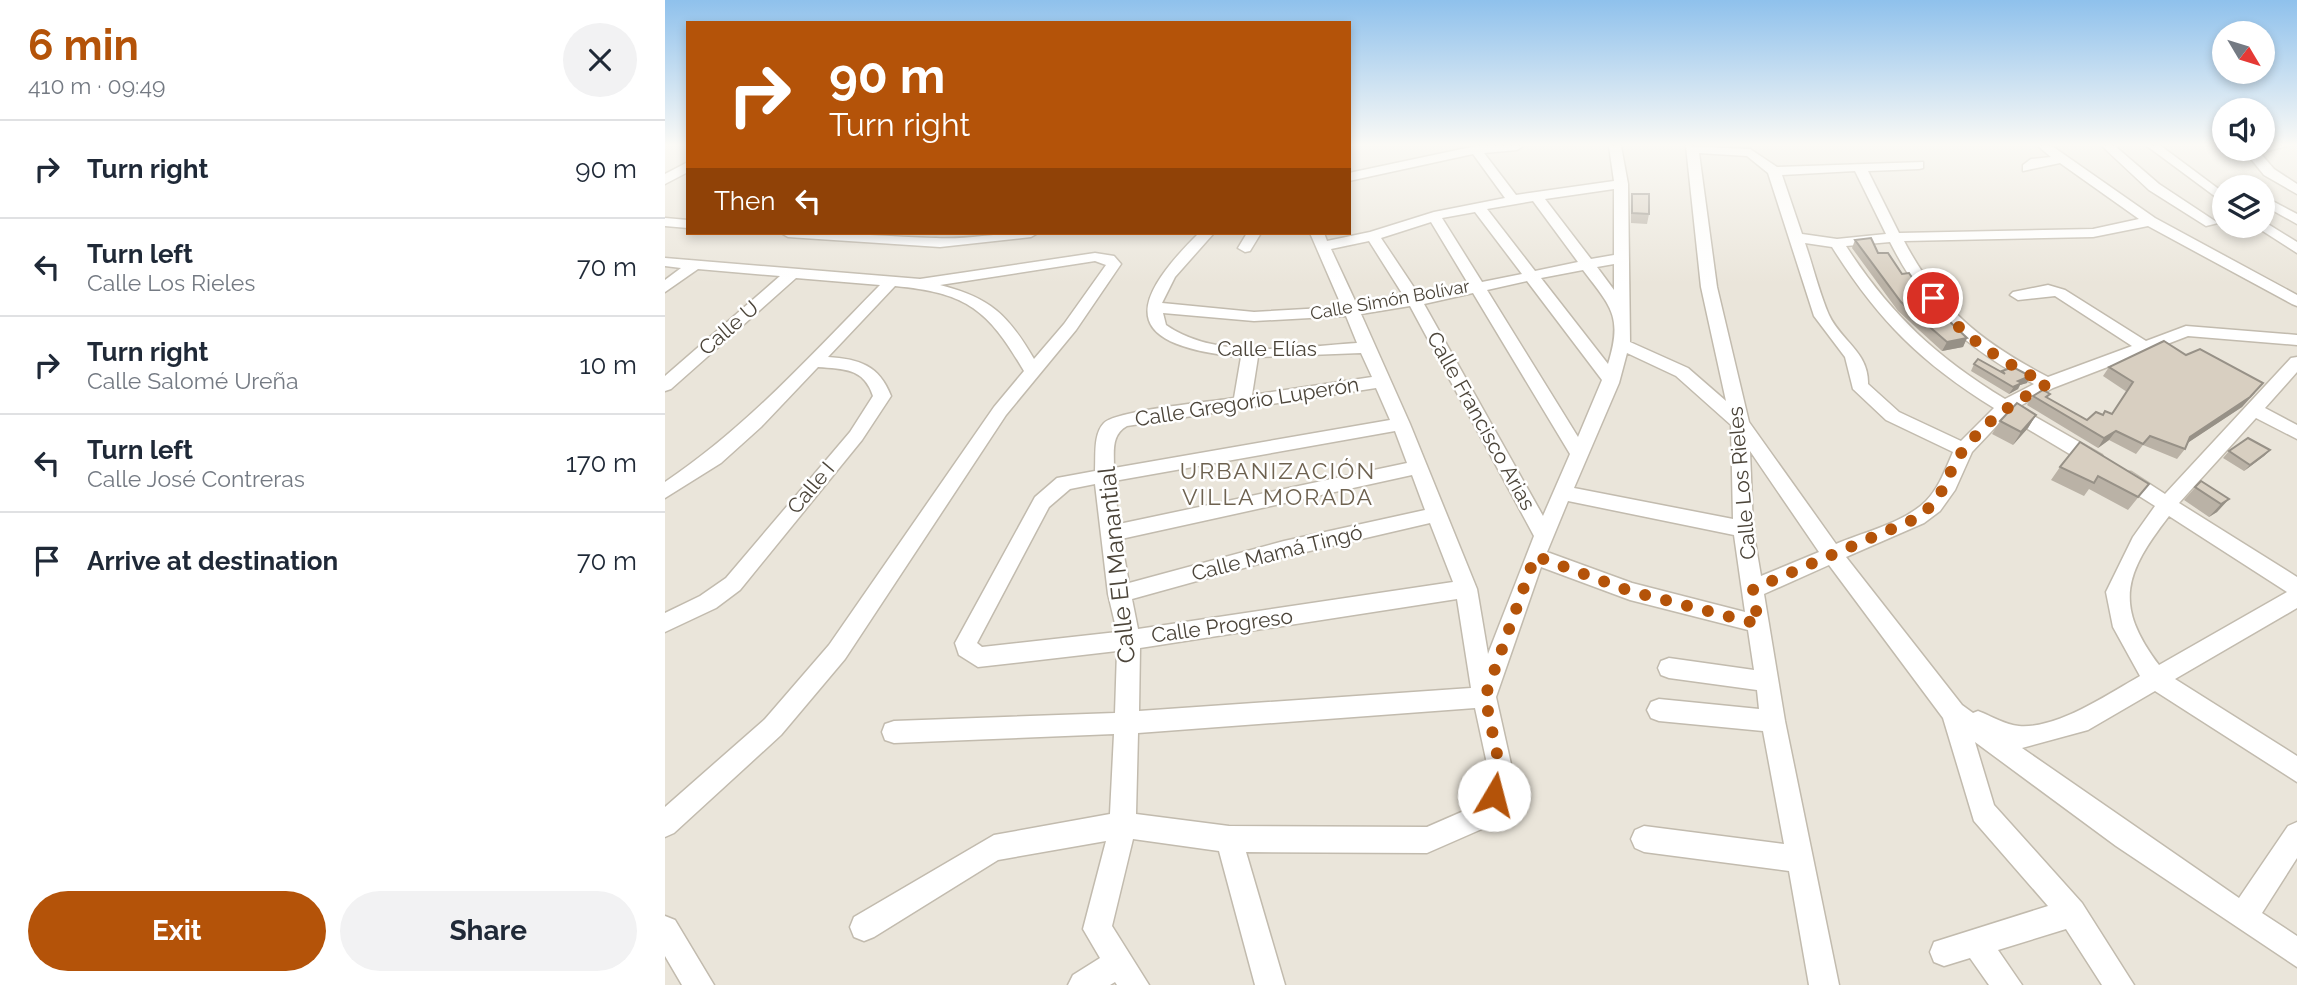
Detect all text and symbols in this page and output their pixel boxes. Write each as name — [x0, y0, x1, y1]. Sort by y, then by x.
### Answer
text: 6 min — [28, 21, 139, 70]
north arrow — [2212, 21, 2275, 84]
map controls — [2212, 21, 2275, 238]
button: close — [563, 23, 637, 97]
text: 90 m — [829, 47, 945, 104]
icon: right — [714, 49, 805, 140]
text: 410 m · 09:49 — [28, 72, 165, 99]
button: sound — [2212, 98, 2275, 161]
text: Turn right — [829, 106, 970, 143]
icon: right — [28, 150, 66, 188]
text: Turn right — [87, 154, 208, 184]
text: 90 m — [575, 154, 637, 184]
button: layers — [2212, 175, 2275, 238]
icon: left — [789, 182, 827, 220]
text: Then — [714, 186, 775, 216]
text: Turn left — [87, 239, 193, 269]
icon: left — [28, 248, 66, 286]
text: 70 m — [577, 252, 637, 282]
pin — [1903, 268, 1963, 328]
text: Calle Los Rieles — [87, 269, 255, 296]
street label: Calle Simón Bolívar — [1309, 275, 1472, 324]
icon: arrive — [1914, 279, 1952, 317]
street label: Calle U — [694, 295, 764, 360]
street label: Calle Francisco Arias — [1422, 327, 1541, 514]
street label: Calle Elías — [1217, 336, 1317, 361]
text: Turn right — [87, 337, 208, 367]
icon: right — [28, 346, 66, 384]
text: 10 m — [579, 350, 637, 380]
text: Calle Salomé Ureña — [87, 367, 299, 394]
street label: Calle Gregorio Luperón — [1133, 371, 1361, 432]
street label: Calle Los Rieles — [1722, 405, 1761, 561]
text: Turn left — [87, 435, 193, 465]
icon: left — [28, 444, 66, 482]
text: 170 m — [566, 448, 637, 478]
street label: Calle I — [782, 457, 840, 519]
district label: URBANIZACIÓN VILLA MORADA — [1180, 457, 1376, 510]
text: Calle José Contreras — [87, 465, 305, 492]
street label: Calle El Manantial — [1092, 465, 1141, 665]
street label: Calle Mamá Tingó — [1189, 519, 1365, 586]
icon: arrive — [28, 542, 66, 580]
text: Arrive at destination — [87, 546, 338, 576]
text: 70 m — [577, 546, 637, 576]
street label: Calle Progreso — [1150, 603, 1294, 648]
position arrow — [1457, 758, 1531, 832]
button: Exit — [28, 891, 326, 971]
button: Share — [340, 891, 637, 971]

